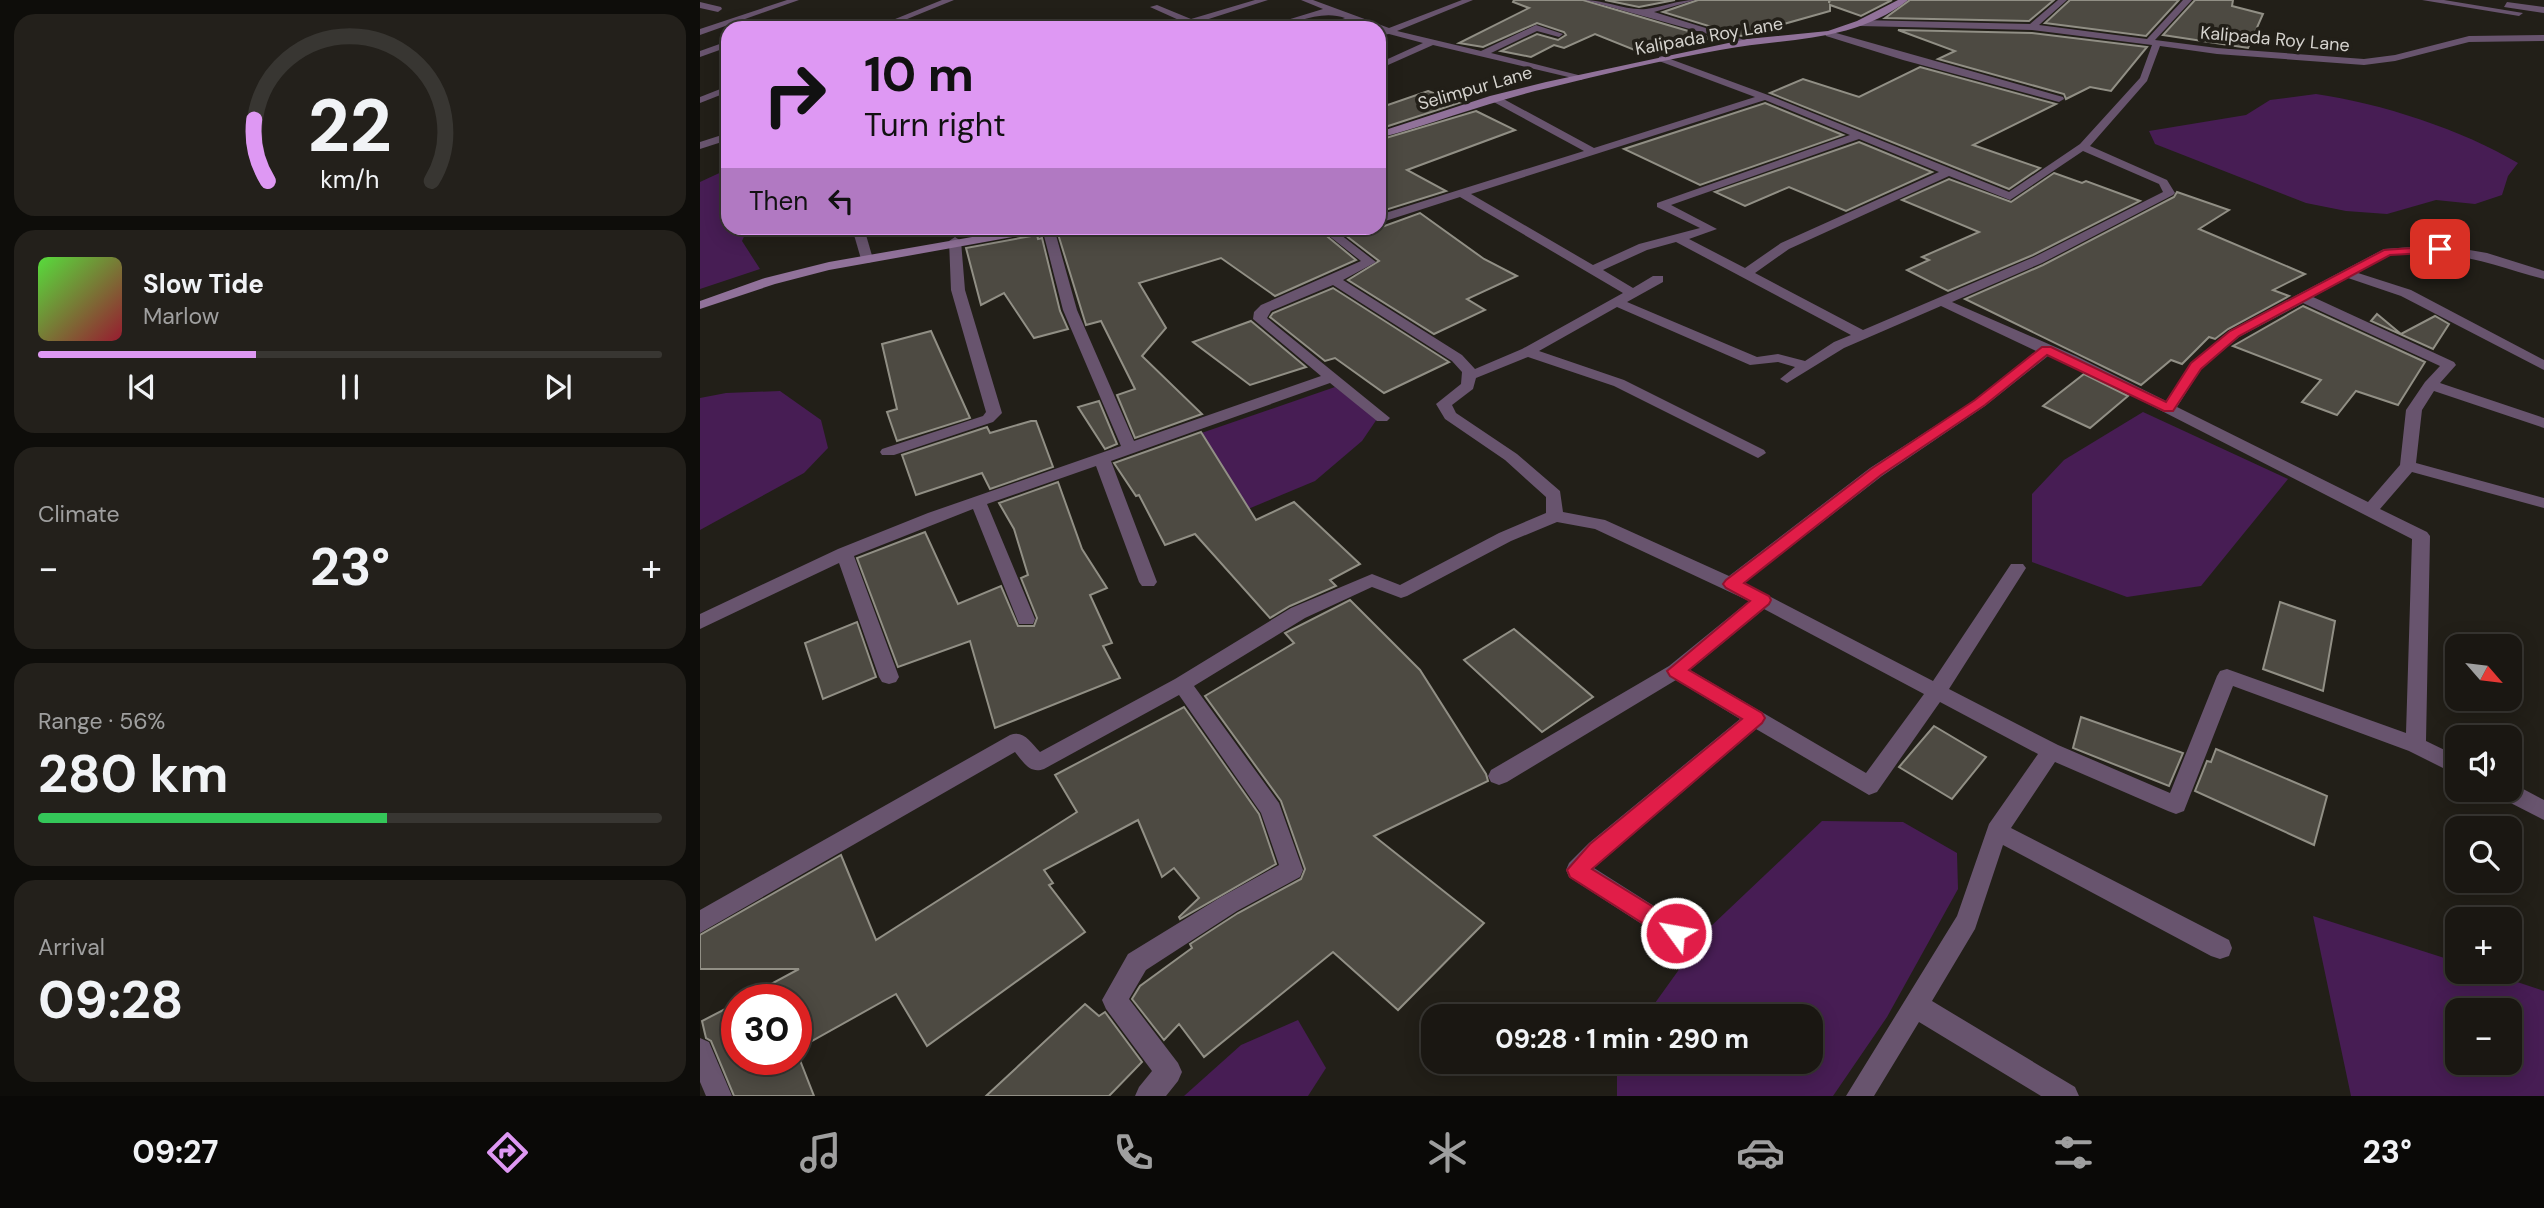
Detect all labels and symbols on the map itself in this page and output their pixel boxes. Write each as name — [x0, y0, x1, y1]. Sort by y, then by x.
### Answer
street label: Kalipada Roy Lane — [1633, 11, 1785, 61]
street label: Kalipada Roy Lane — [2199, 21, 2351, 57]
street label: Selimpur Lane — [1415, 60, 1535, 116]
pin — [2410, 219, 2470, 279]
north arrow — [2445, 634, 2522, 710]
position arrow — [1639, 896, 1713, 970]
speed limit sign: 30 — [721, 984, 812, 1075]

